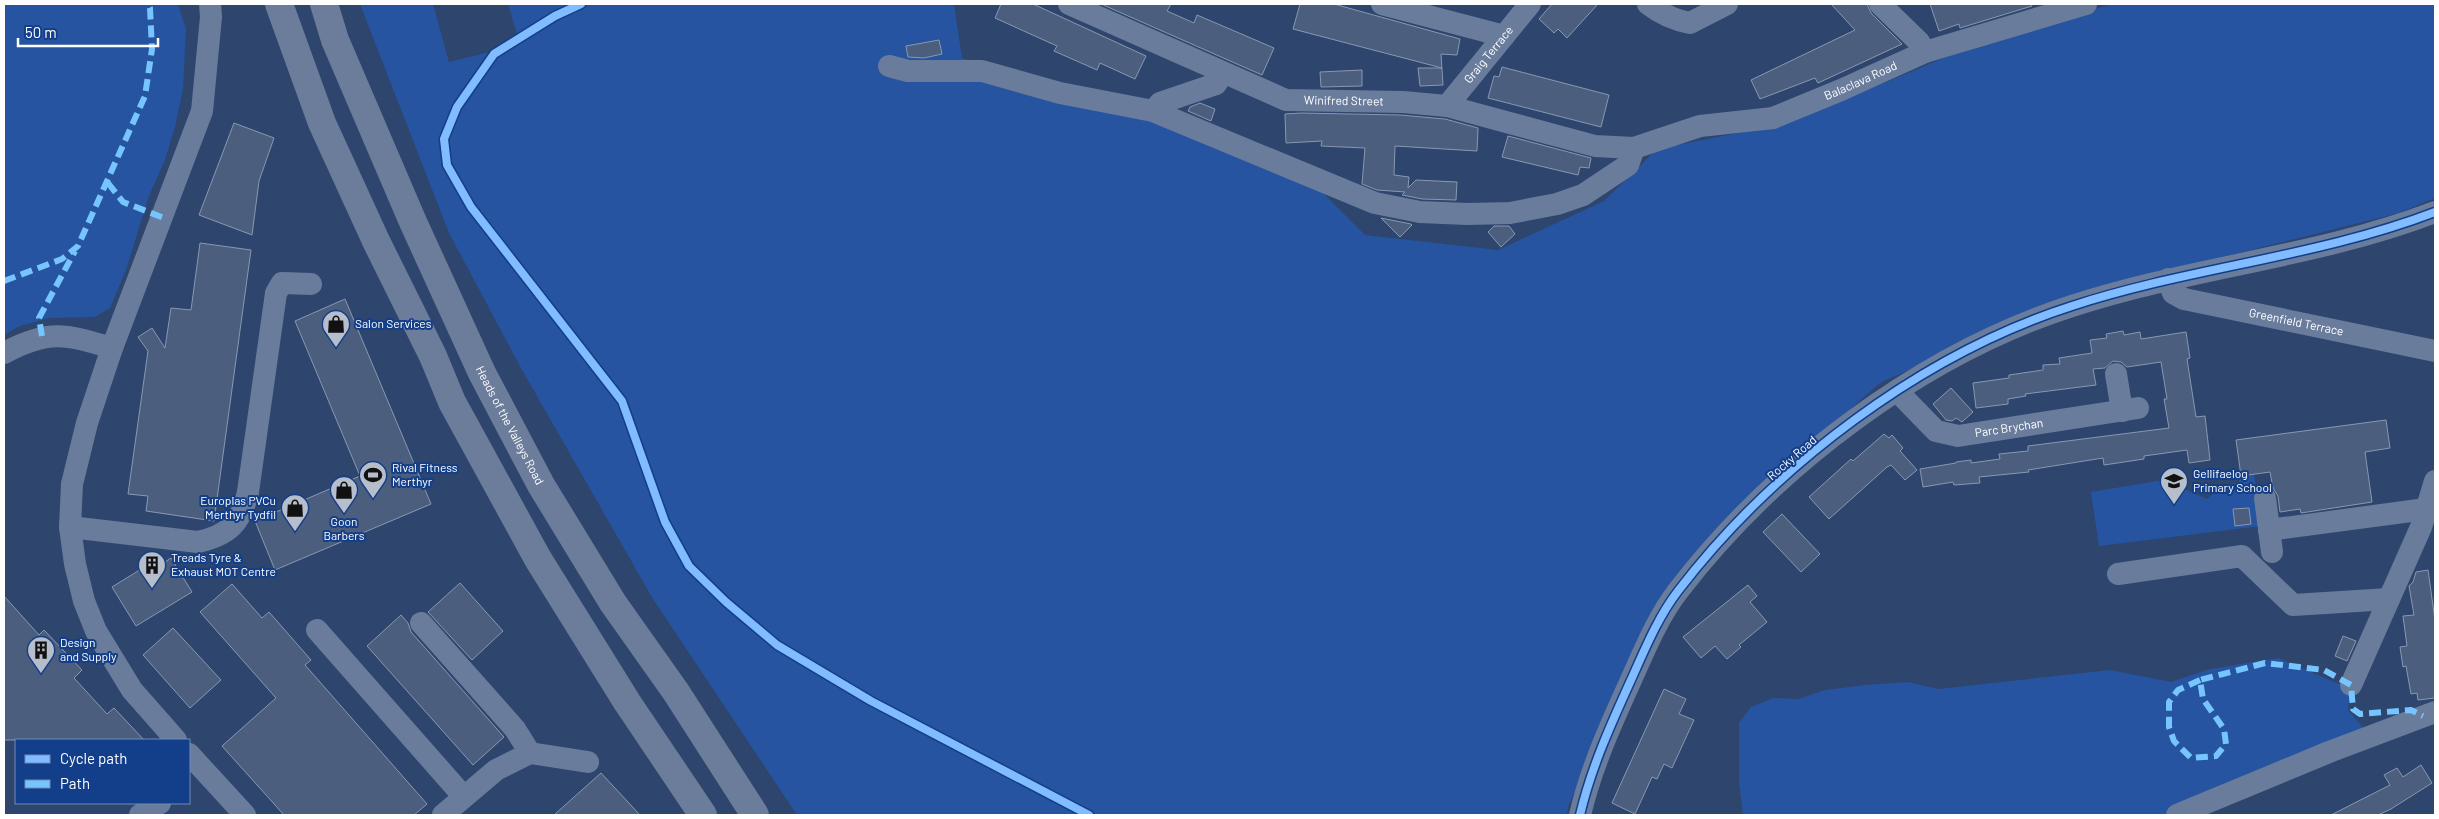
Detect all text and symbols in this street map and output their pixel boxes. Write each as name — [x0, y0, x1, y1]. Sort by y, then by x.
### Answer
scale bar — [18, 15, 158, 47]
text: 50 m — [25, 23, 57, 41]
street label: Graig Terrace — [1460, 23, 1515, 86]
street label: Balaclava Road — [1822, 58, 1899, 102]
street label: Winifred Street — [1304, 92, 1384, 108]
street label: Greenfield Terrace — [2248, 305, 2345, 338]
shop icon: Salon Services — [321, 309, 351, 348]
place label: Salon Services — [355, 316, 432, 330]
street label: Heads of the Valleys Road — [474, 364, 548, 487]
street label: Parc Brychan — [1974, 415, 2044, 439]
street label: Rocky Road — [1764, 432, 1819, 482]
sports icon: Rival Fitness Merthyr — [358, 460, 388, 499]
place label: Rival Fitness Merthyr — [392, 460, 458, 488]
school or university icon: Gellifaelog Primary School — [2159, 466, 2189, 505]
place label: Gellifaelog Primary School — [2193, 466, 2272, 494]
shop icon: Goon Barbers — [329, 475, 359, 514]
place label: Europlas PVCu Merthyr Tydfil — [200, 493, 276, 521]
shop icon: Europlas PVCu Merthyr Tydfil — [280, 493, 310, 532]
place label: Goon Barbers — [324, 514, 365, 542]
building icon: Treads Tyre & Exhaust MOT Centre — [137, 550, 167, 589]
place label: Treads Tyre & Exhaust MOT Centre — [171, 550, 276, 578]
building icon: Design and Supply — [26, 635, 56, 674]
place label: Design and Supply — [60, 635, 117, 663]
legend — [15, 739, 190, 804]
text: Cycle path — [60, 749, 127, 767]
text: Path — [60, 774, 90, 792]

